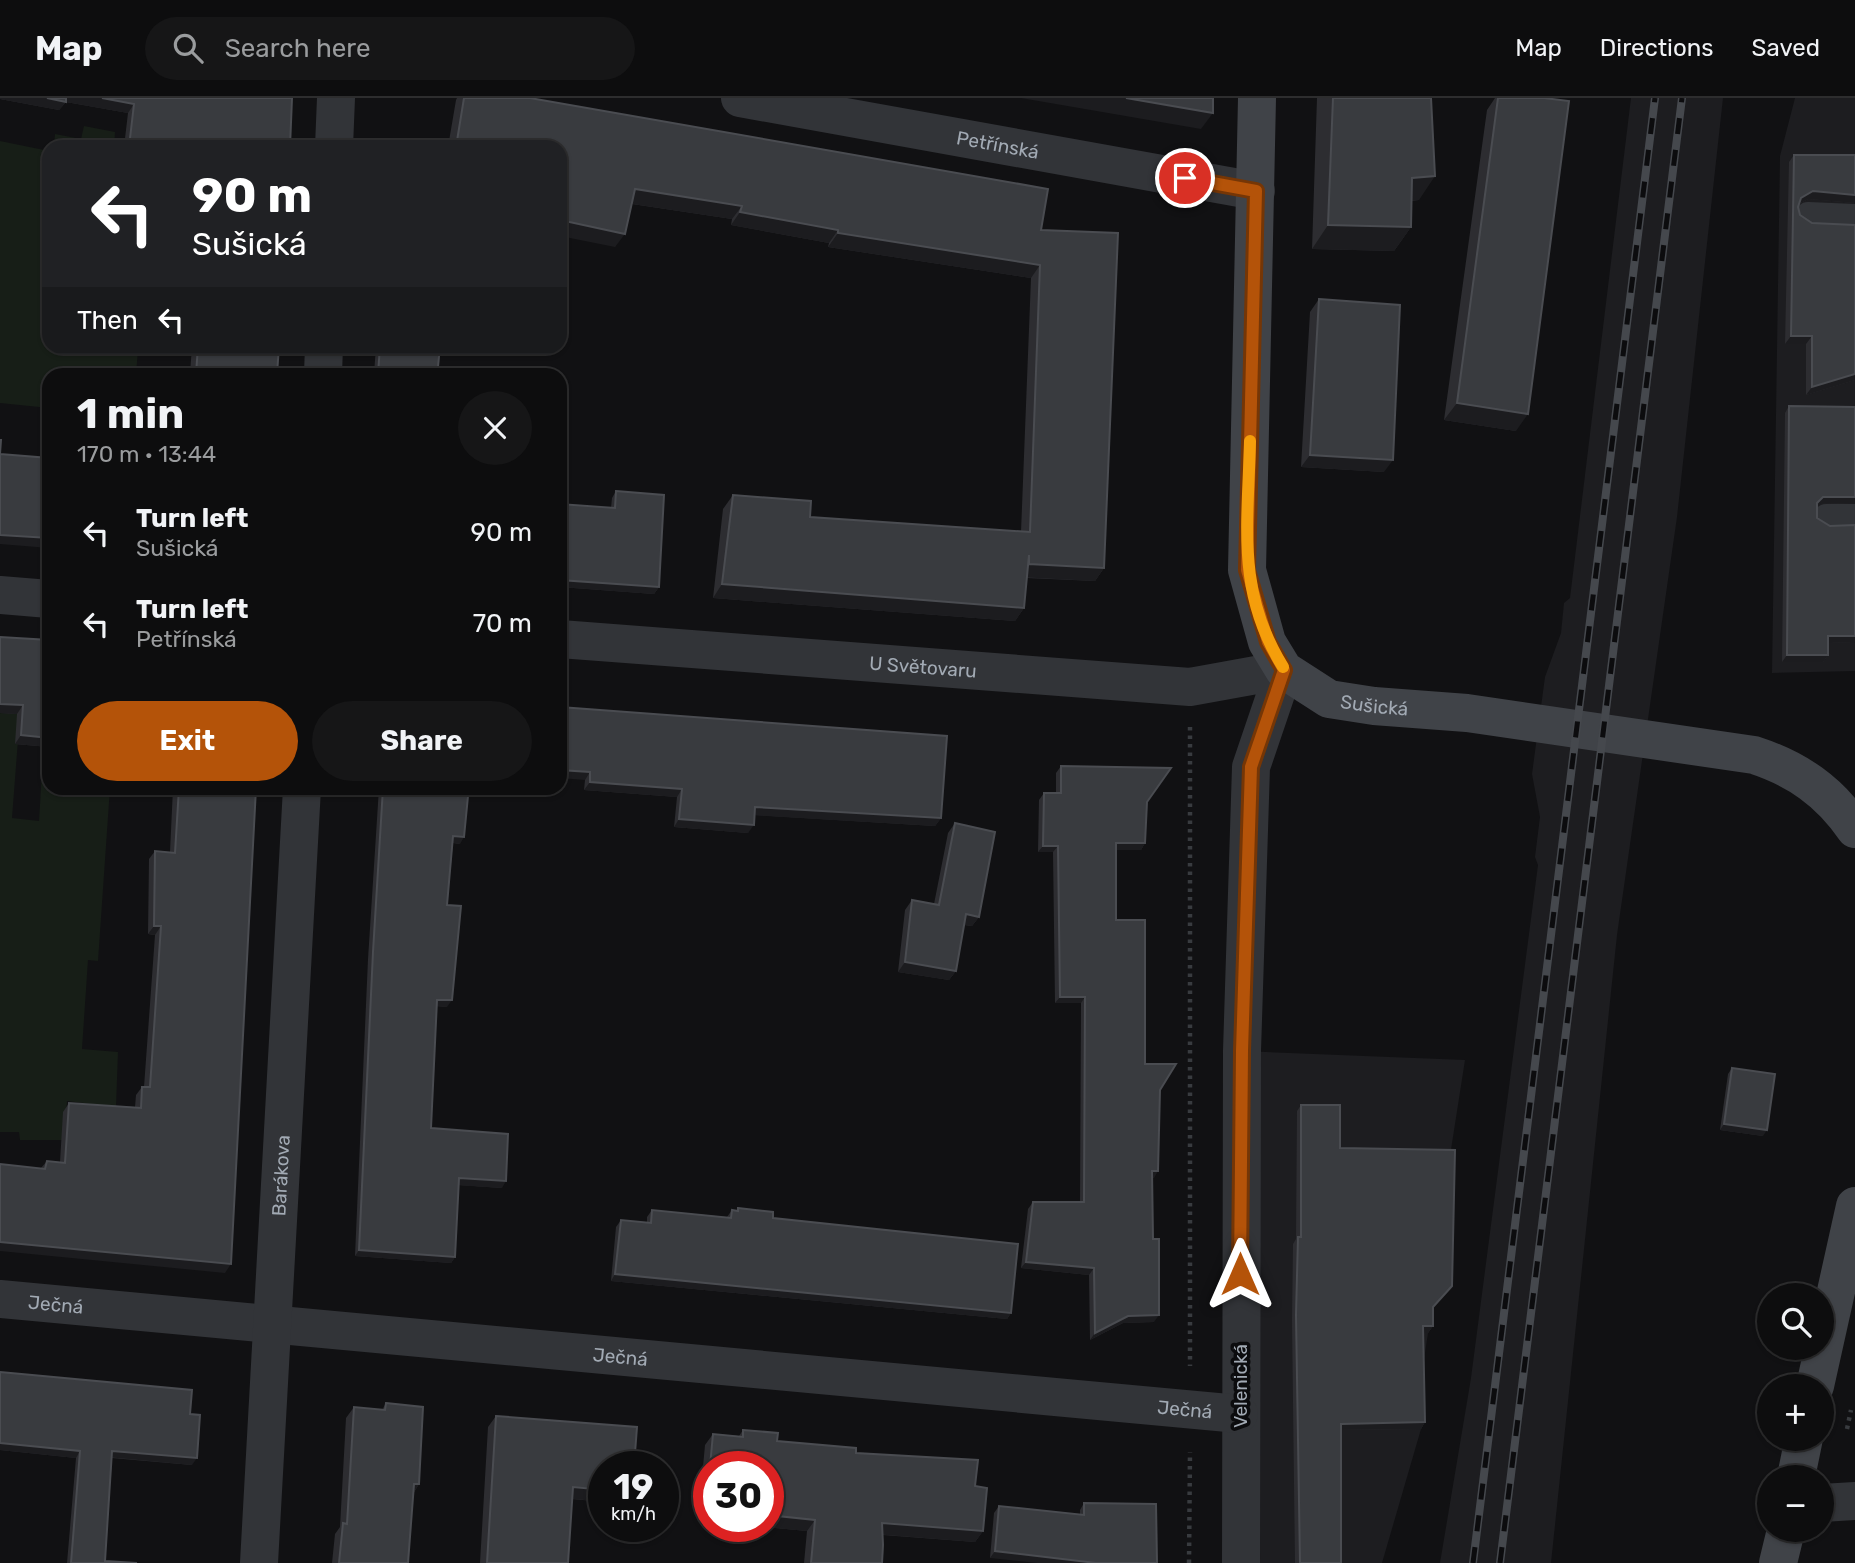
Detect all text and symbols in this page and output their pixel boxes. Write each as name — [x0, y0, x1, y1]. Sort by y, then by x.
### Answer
search box — [145, 17, 635, 80]
text: Map — [35, 29, 103, 68]
icon: search — [169, 29, 207, 67]
text: Search here — [225, 33, 370, 64]
text: Map — [1515, 34, 1562, 62]
text: Directions — [1600, 34, 1713, 62]
text: Saved — [1751, 34, 1820, 62]
street label: Petřínská — [955, 126, 1041, 164]
pin — [1155, 148, 1215, 208]
icon: arrive — [1166, 159, 1204, 197]
text: 90 m — [192, 166, 312, 224]
icon: left — [77, 168, 168, 259]
text: Sušická — [192, 225, 307, 263]
icon: left — [152, 301, 190, 339]
text: Then — [77, 305, 138, 336]
text: 1 min — [77, 389, 184, 439]
button: close — [458, 391, 532, 465]
text: 170 m · 13:44 — [77, 440, 216, 468]
text: Turn left — [136, 503, 248, 534]
icon: left — [77, 514, 115, 552]
text: 90 m — [471, 517, 532, 548]
text: Sušická — [136, 534, 218, 562]
text: Turn left — [136, 594, 248, 625]
icon: left — [77, 605, 115, 643]
text: 70 m — [473, 608, 532, 639]
text: Petřínská — [136, 625, 237, 653]
street label: U Světovaru — [868, 652, 978, 683]
street label: Sušická — [1339, 690, 1409, 721]
button: Exit — [77, 701, 298, 781]
button: Share — [312, 701, 532, 781]
street label: Barákova — [267, 1134, 295, 1217]
position arrow — [1203, 1237, 1277, 1311]
map controls — [1757, 1283, 1834, 1542]
button: search — [1757, 1283, 1834, 1360]
street label: Ječná — [27, 1291, 84, 1319]
street label: Ječná — [592, 1343, 649, 1371]
street label: Velenická — [1229, 1344, 1252, 1428]
button: + — [1757, 1374, 1834, 1451]
street label: Ječná — [1156, 1395, 1213, 1423]
speed limit sign: 30 — [693, 1451, 784, 1542]
button: − — [1757, 1465, 1834, 1542]
text: 19 — [614, 1466, 653, 1508]
text: km/h — [611, 1503, 656, 1525]

